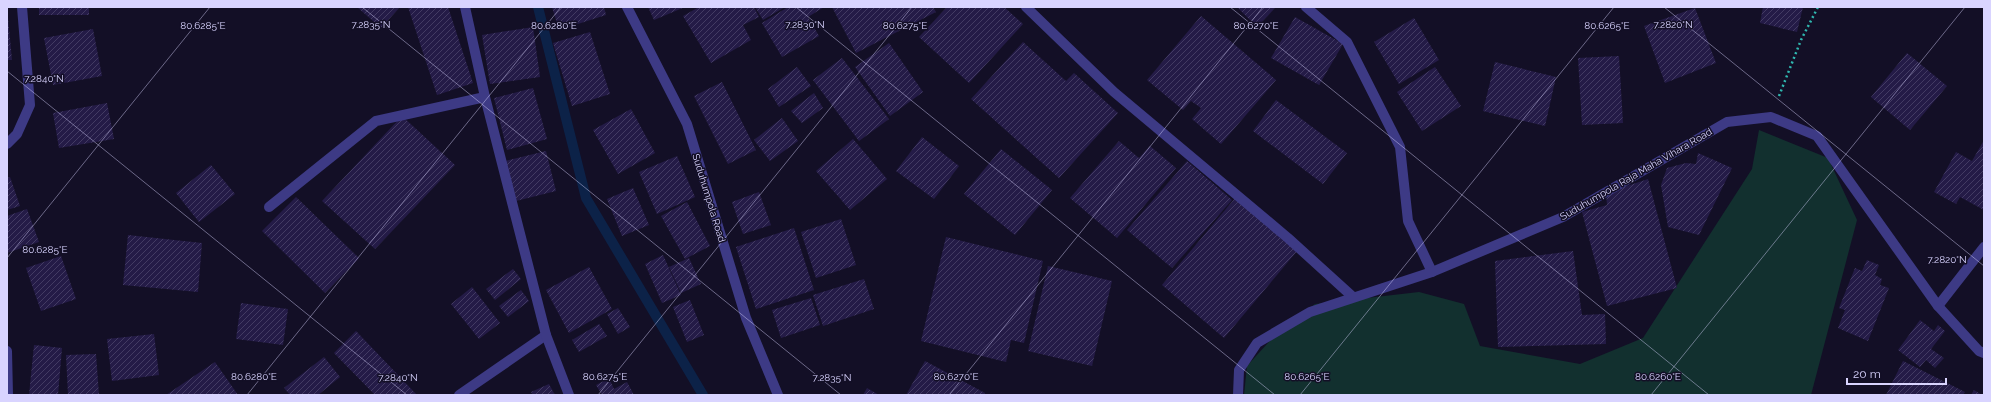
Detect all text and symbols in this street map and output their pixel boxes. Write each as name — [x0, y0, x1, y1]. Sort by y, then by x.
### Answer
text: 7.2835°N — [352, 19, 390, 30]
text: 7.2830°N — [785, 19, 825, 30]
text: 7.2820°N — [1653, 19, 1693, 30]
text: 80.6285°E — [180, 20, 226, 31]
text: 80.6280°E — [531, 20, 577, 31]
text: 80.6275°E — [883, 20, 927, 31]
text: 80.6270°E — [1233, 20, 1279, 31]
text: 80.6265°E — [1584, 20, 1630, 31]
text: 7.2840°N — [24, 73, 64, 84]
street label: Suduhumpola Raja Maha Vihara Road — [1558, 126, 1714, 222]
street label: Suduhumpola Road — [690, 152, 728, 244]
text: 80.6285°E — [22, 244, 68, 255]
text: 7.2820°N — [1927, 254, 1967, 265]
scale bar — [1847, 360, 1946, 386]
text: 20 m — [1853, 367, 1881, 381]
text: 80.6280°E — [231, 371, 277, 382]
text: 80.6275°E — [583, 371, 627, 382]
text: 80.6270°E — [933, 371, 979, 382]
text: 80.6265°E — [1284, 371, 1330, 382]
text: 80.6260°E — [1635, 371, 1681, 382]
text: 7.2840°N — [378, 372, 418, 383]
text: 7.2835°N — [813, 372, 851, 383]

